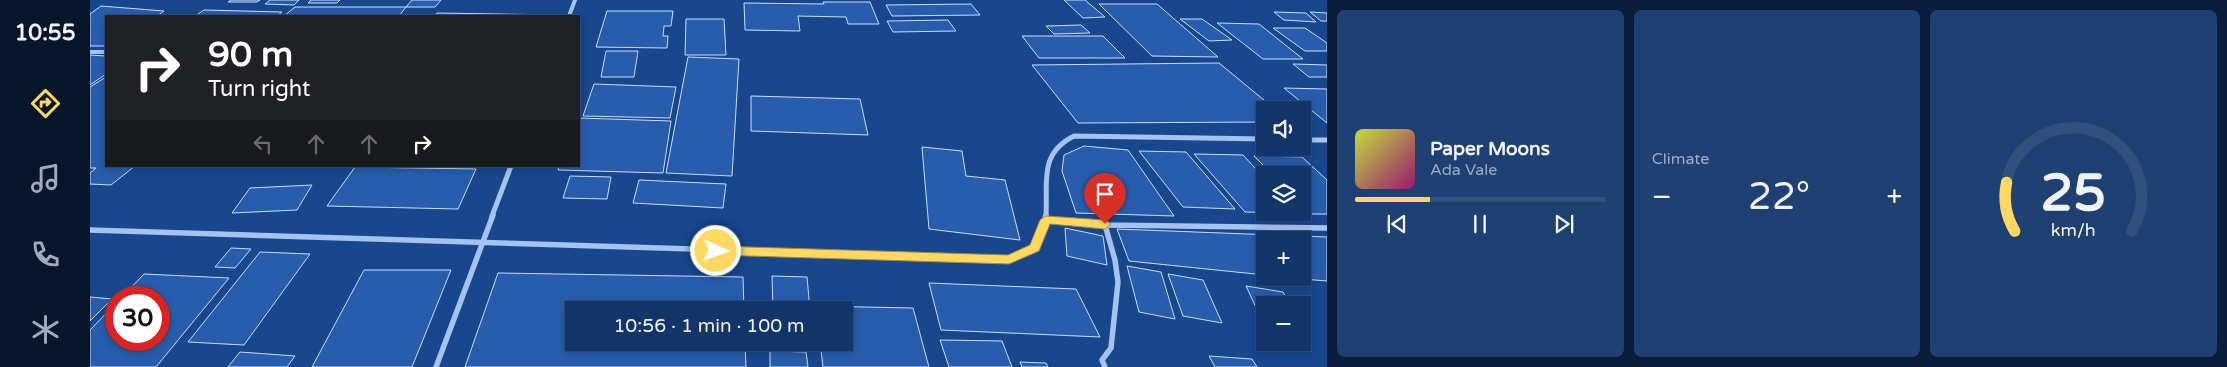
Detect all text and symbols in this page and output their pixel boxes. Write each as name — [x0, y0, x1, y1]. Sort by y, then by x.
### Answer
text: 10:55 — [15, 20, 75, 46]
text: 90 m — [208, 34, 293, 76]
icon: right — [125, 35, 190, 100]
text: Turn right — [208, 76, 310, 102]
icon: directions — [28, 86, 63, 121]
map controls — [1256, 101, 1311, 351]
button: sound — [1256, 101, 1311, 156]
icon: left — [249, 130, 277, 158]
icon: ahead — [302, 130, 330, 158]
icon: ahead — [355, 130, 383, 158]
icon: right — [408, 130, 436, 158]
text: Paper Moons — [1430, 138, 1550, 160]
text: Climate — [1652, 149, 1709, 169]
text: Ada Vale — [1430, 160, 1497, 180]
icon: music — [28, 161, 63, 196]
text: 25 — [2041, 162, 2106, 225]
button: layers — [1256, 166, 1311, 221]
pin — [1084, 173, 1126, 224]
text: 22° — [1748, 174, 1810, 220]
icon: arrive — [1091, 180, 1119, 208]
text: − — [1652, 180, 1672, 214]
text: + — [1887, 180, 1902, 214]
icon: previous — [1383, 210, 1411, 238]
icon: pause — [1466, 210, 1494, 238]
icon: next — [1550, 210, 1578, 238]
text: km/h — [2051, 220, 2096, 241]
position arrow — [689, 224, 741, 276]
button: + — [1256, 231, 1311, 286]
icon: phone — [28, 237, 63, 272]
speed limit sign: 30 — [105, 286, 170, 351]
button: − — [1256, 296, 1311, 351]
icon: climate — [28, 312, 63, 347]
text: 10:56 · 1 min · 100 m — [613, 315, 805, 337]

